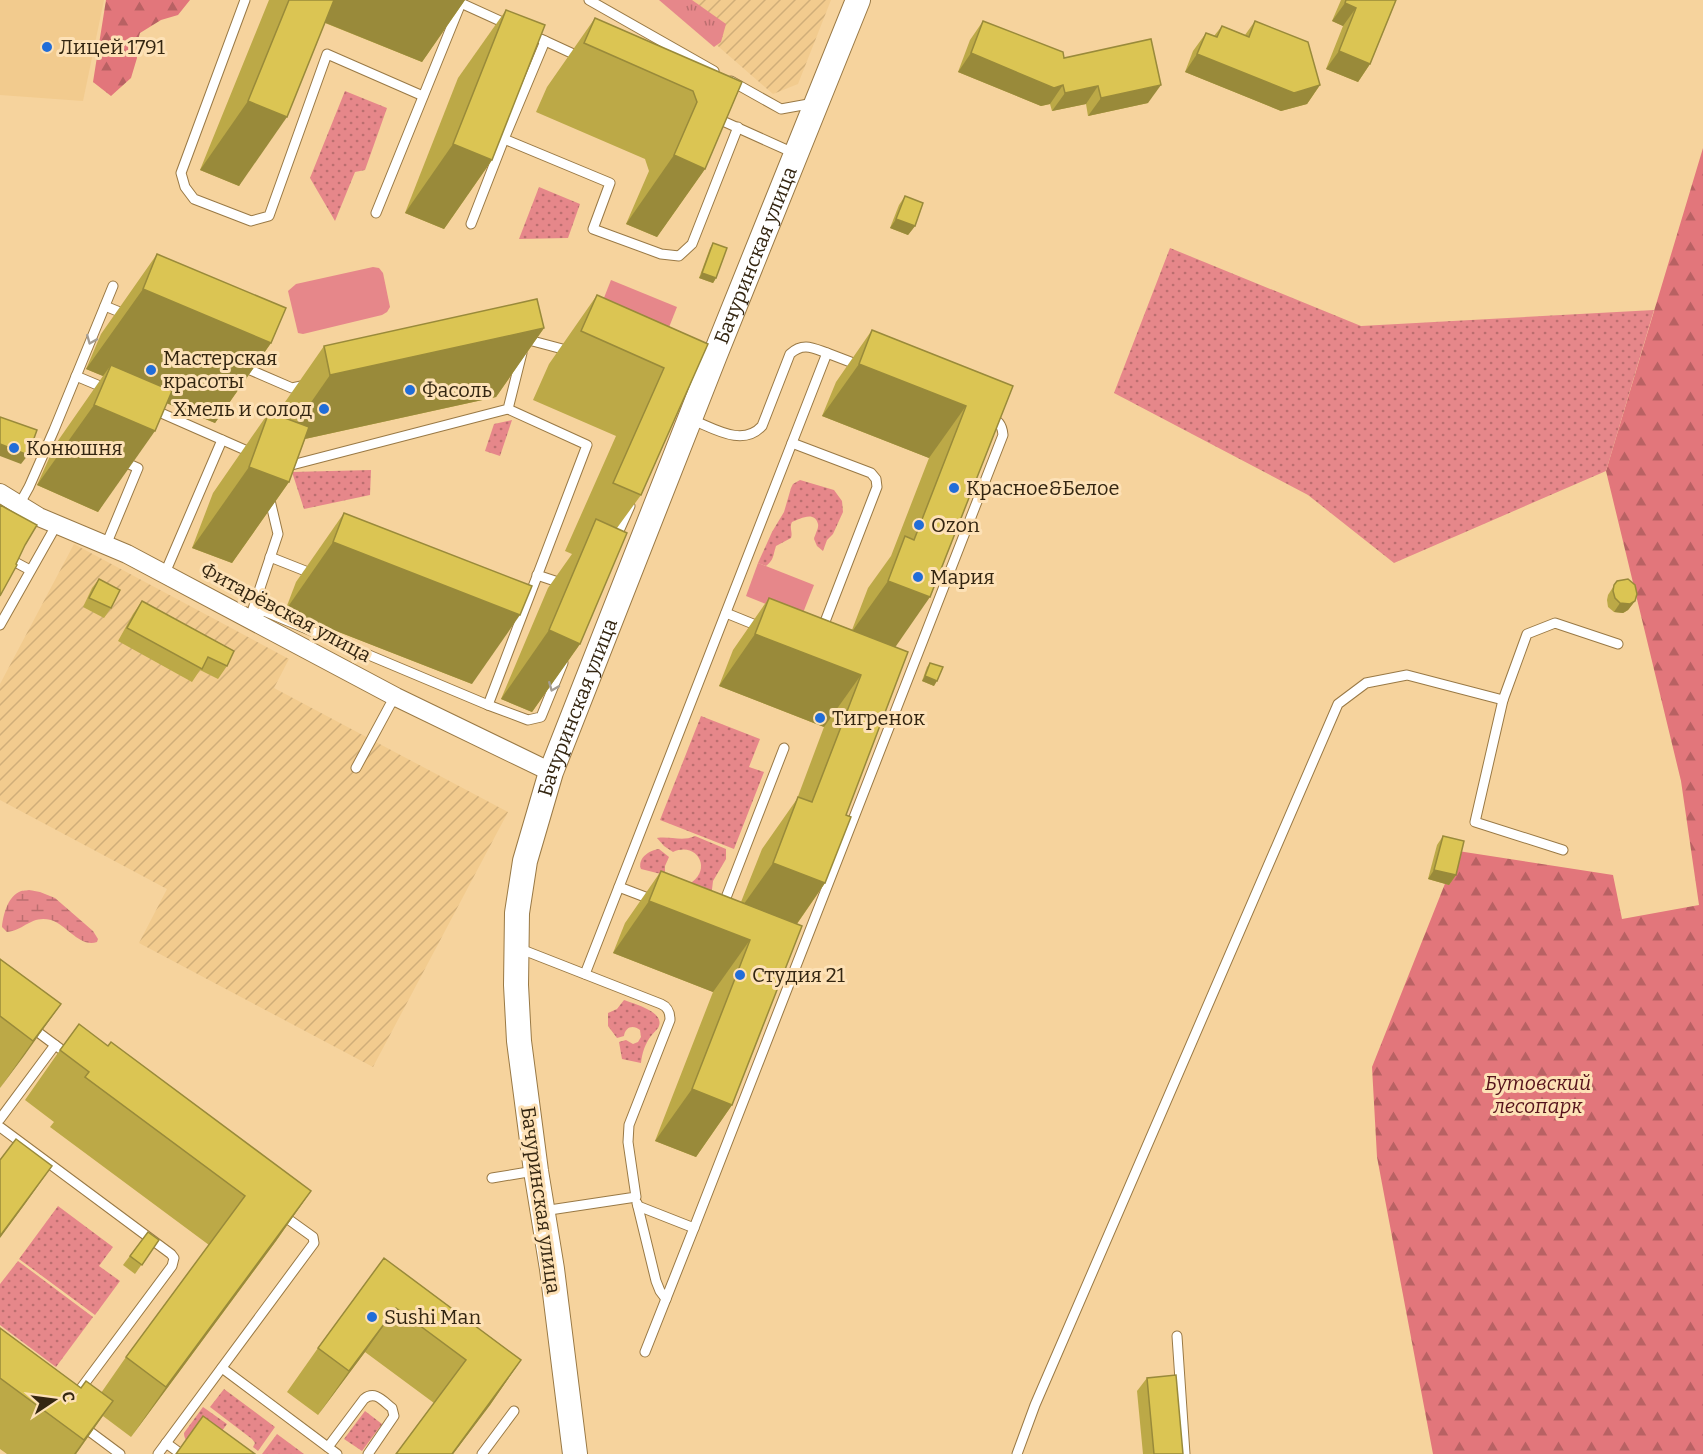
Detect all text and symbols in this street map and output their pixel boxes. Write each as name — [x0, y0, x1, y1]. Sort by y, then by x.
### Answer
place label: Лицей 1791 — [59, 35, 165, 59]
marker: Лицей 1791 — [40, 40, 54, 54]
street label: Бачуринская улица — [709, 163, 802, 347]
one-way arrow — [86, 334, 98, 345]
place label: Мастерская красоты — [163, 346, 277, 393]
marker: Мастерская красоты — [144, 363, 158, 377]
place label: Фасоль — [422, 378, 492, 402]
marker: Фасоль — [403, 383, 417, 397]
place label: Хмель и солод — [173, 397, 312, 421]
marker: Хмель и солод — [317, 402, 331, 416]
place label: Конюшня — [26, 436, 123, 460]
marker: Конюшня — [7, 441, 21, 455]
place label: Красное&Белое — [966, 476, 1119, 500]
marker: Красное&Белое — [947, 481, 961, 495]
place label: Ozon — [931, 513, 980, 537]
marker: Ozon — [912, 518, 926, 532]
street label: Фитарёвская улица — [197, 557, 375, 667]
place label: Мария — [930, 565, 995, 589]
marker: Мария — [911, 570, 925, 584]
street label: Бачуринская улица — [533, 615, 622, 799]
one-way arrow — [548, 681, 560, 692]
place label: Тигренок — [832, 706, 925, 730]
marker: Тигренок — [813, 711, 827, 725]
place label: Студия 21 — [752, 963, 845, 987]
marker: Студия 21 — [733, 968, 747, 982]
park label: Бутовский лесопарк — [1485, 1071, 1591, 1118]
street label: Бачуринская улица — [516, 1105, 566, 1295]
place label: Sushi Man — [384, 1305, 481, 1329]
marker: Sushi Man — [365, 1310, 379, 1324]
north arrow — [24, 1370, 84, 1430]
text: С — [58, 1390, 79, 1404]

